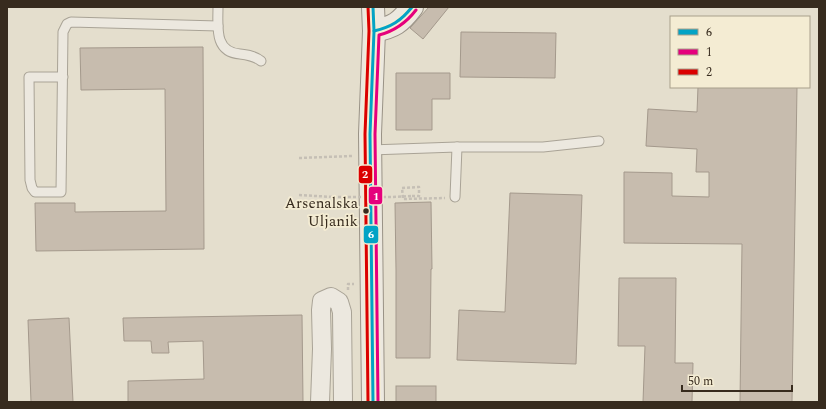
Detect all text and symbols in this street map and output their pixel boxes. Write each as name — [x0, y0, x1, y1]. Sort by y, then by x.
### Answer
legend — [670, 16, 810, 88]
text: 6 — [706, 23, 712, 42]
text: 1 — [706, 43, 712, 62]
text: 2 — [706, 63, 712, 82]
line badge: 2 — [358, 165, 373, 184]
text: 2 — [362, 166, 368, 183]
line badge: 1 — [368, 186, 383, 205]
text: 1 — [373, 188, 379, 205]
place label: Arsenalska Uljanik — [285, 192, 359, 233]
marker: Arsenalska Uljanik — [361, 206, 371, 216]
line badge: 6 — [363, 225, 379, 244]
text: 6 — [368, 226, 374, 243]
scale bar — [682, 367, 792, 393]
text: 50 m — [688, 372, 713, 391]

